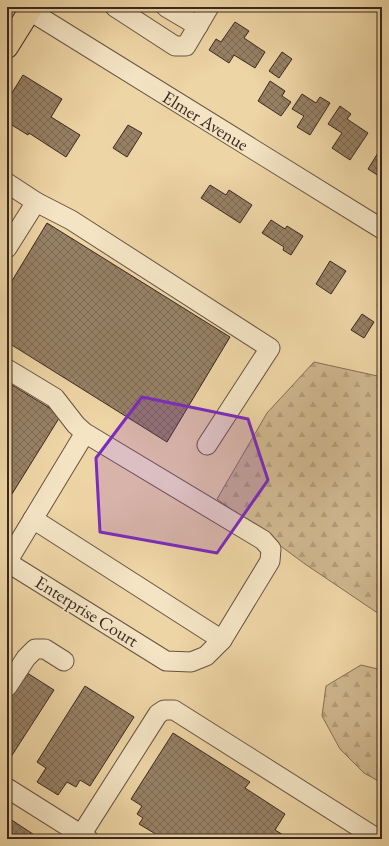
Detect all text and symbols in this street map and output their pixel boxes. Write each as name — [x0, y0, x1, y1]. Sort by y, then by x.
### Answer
street label: Elmer Avenue — [159, 85, 253, 155]
street label: Enterprise Court — [31, 570, 143, 652]

